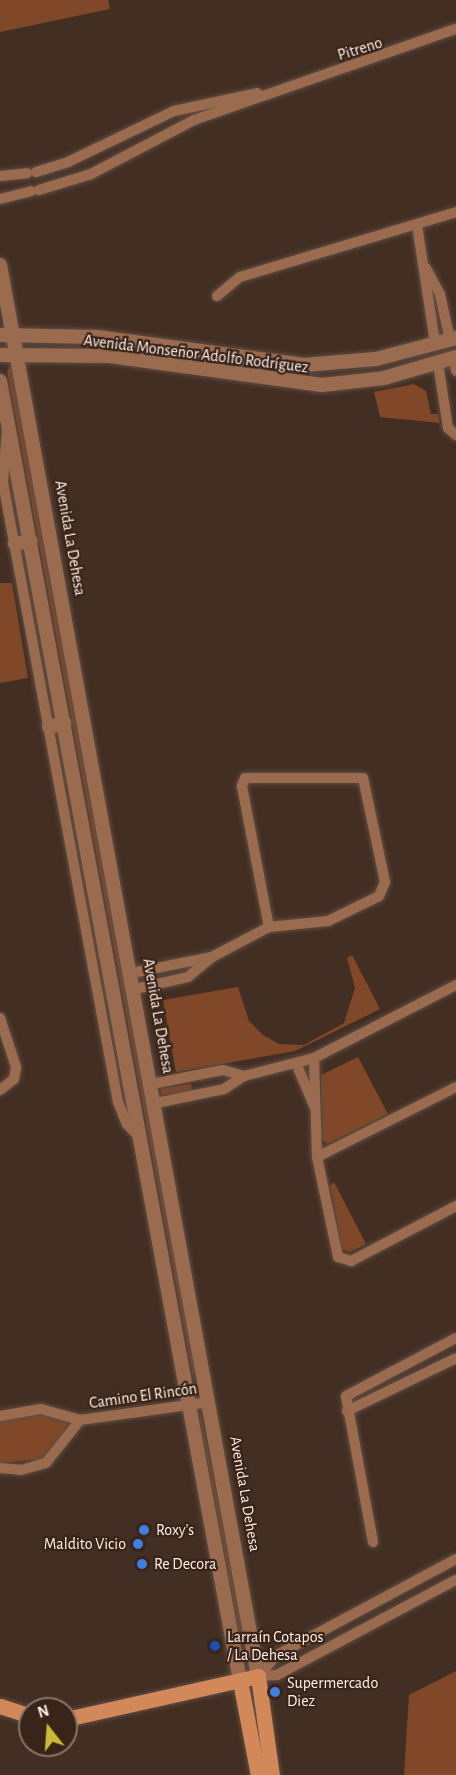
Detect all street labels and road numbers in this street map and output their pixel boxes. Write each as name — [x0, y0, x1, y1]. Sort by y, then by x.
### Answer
street label: Pitreno — [335, 33, 385, 65]
street label: Avenida Monseñor Adolfo Rodríguez — [83, 331, 309, 377]
street label: Avenida La Dehesa — [50, 479, 90, 597]
street label: Avenida La Dehesa — [138, 957, 178, 1075]
street label: Camino El Rincón — [88, 1379, 198, 1413]
street label: Avenida La Dehesa — [225, 1435, 265, 1553]

